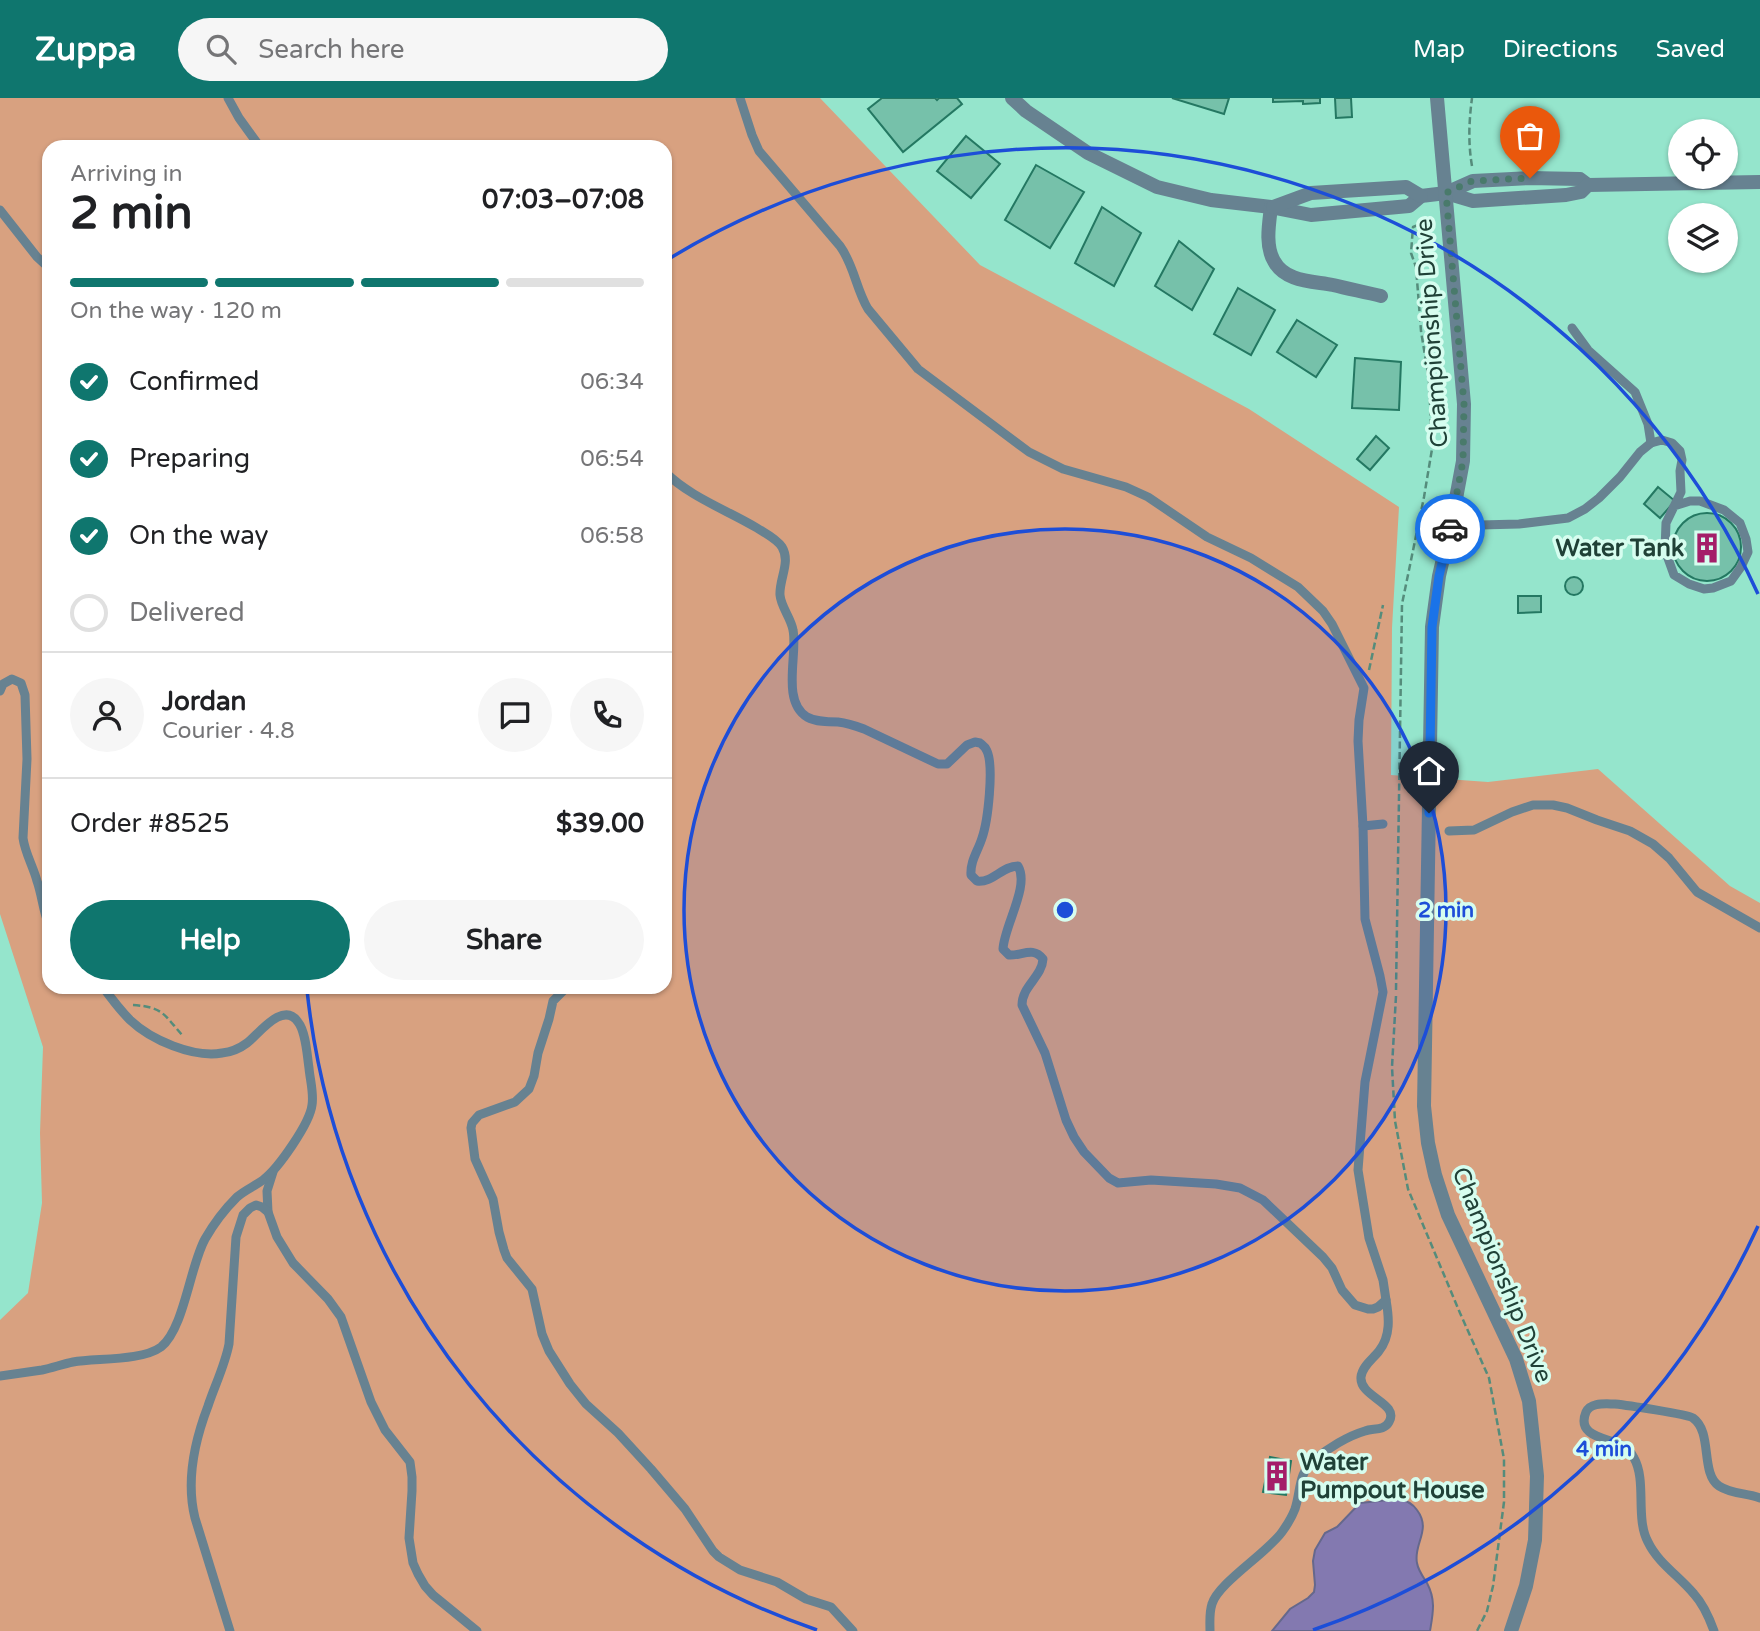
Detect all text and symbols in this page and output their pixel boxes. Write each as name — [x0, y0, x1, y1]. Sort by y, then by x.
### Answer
search box — [178, 18, 668, 81]
text: Zuppa — [35, 30, 136, 69]
icon: search — [202, 30, 240, 68]
text: Search here — [258, 34, 405, 65]
text: Map — [1413, 35, 1465, 64]
text: Directions — [1503, 35, 1618, 64]
text: Saved — [1656, 35, 1725, 64]
pin — [1500, 106, 1560, 178]
icon: bag — [1511, 117, 1549, 155]
map controls — [1668, 119, 1738, 273]
button: locate — [1668, 119, 1738, 189]
text: Arriving in — [70, 160, 183, 188]
text: 07:03–07:08 — [482, 184, 644, 215]
text: 2 min — [70, 186, 193, 241]
button: layers — [1668, 203, 1738, 273]
street label: Championship Drive — [1410, 217, 1454, 449]
text: On the way · 120 m — [70, 297, 282, 325]
icon: check — [70, 363, 108, 401]
text: Confirmed — [129, 366, 259, 397]
text: 06:34 — [580, 368, 644, 396]
icon: check — [70, 440, 108, 478]
text: Preparing — [129, 443, 250, 474]
text: 06:54 — [580, 445, 644, 473]
courier — [1415, 494, 1485, 564]
icon: car — [1431, 510, 1469, 548]
icon: check — [70, 517, 108, 555]
text: On the way — [129, 520, 269, 551]
text: 06:58 — [580, 522, 644, 550]
building icon: Water Tank — [1690, 531, 1724, 565]
place label: Water Tank — [1556, 534, 1684, 563]
text: Delivered — [129, 597, 245, 628]
button: person — [70, 678, 144, 752]
button: chat — [478, 678, 552, 752]
button: phone — [570, 678, 644, 752]
text: Jordan — [162, 686, 246, 717]
text: Courier · 4.8 — [162, 717, 295, 745]
pin — [1399, 741, 1459, 813]
icon: home — [1410, 752, 1448, 790]
text: Order #8525 — [70, 808, 230, 839]
text: $39.00 — [556, 808, 644, 839]
centre of rings — [1053, 898, 1077, 922]
text: 2 min — [1418, 898, 1474, 923]
button: Help — [70, 900, 350, 980]
button: Share — [364, 900, 644, 980]
street label: Championship Drive — [1446, 1163, 1558, 1387]
text: 4 min — [1576, 1437, 1632, 1462]
place label: Water Pumpout House — [1300, 1448, 1485, 1505]
building icon: Water Pumpout House — [1260, 1459, 1294, 1493]

